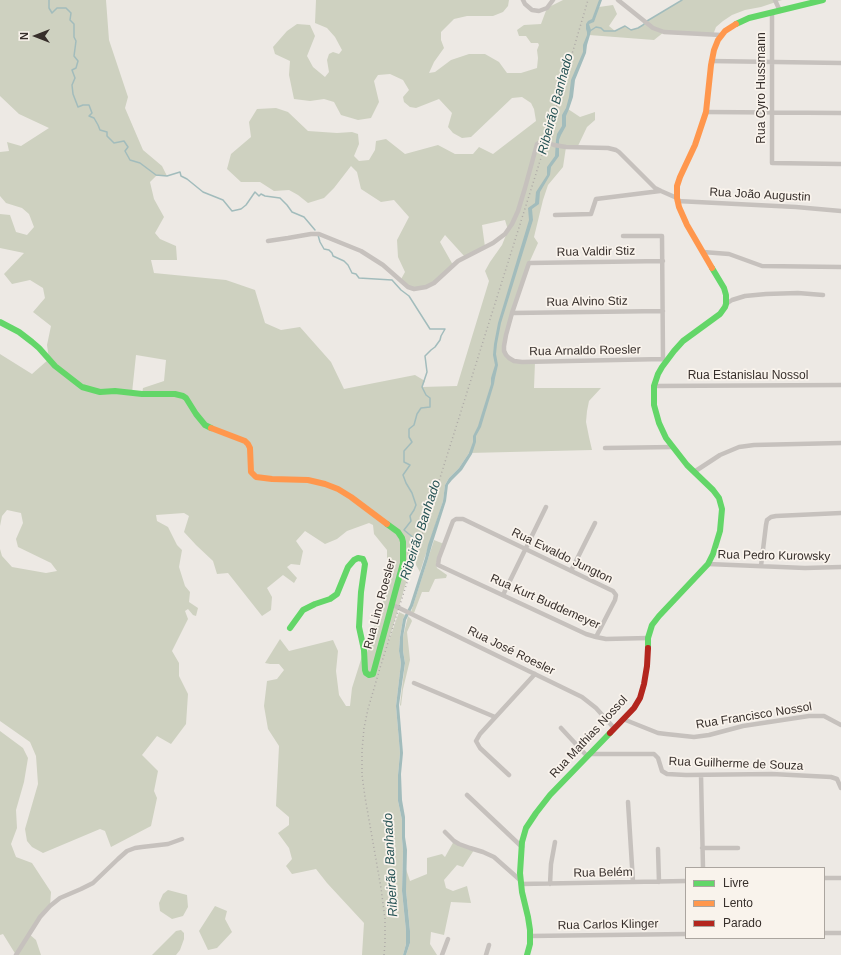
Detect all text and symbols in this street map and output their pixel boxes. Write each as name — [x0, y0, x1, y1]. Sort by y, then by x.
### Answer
north arrow — [16, 16, 56, 56]
text: N — [18, 32, 30, 40]
street label: Rua Cyro Hussmann — [755, 32, 769, 144]
water label: Ribeirão Banhado — [535, 52, 577, 156]
street label: Rua João Augustin — [709, 185, 811, 205]
street label: Rua Valdir Stiz — [557, 244, 635, 260]
street label: Rua Alvino Stiz — [546, 294, 628, 310]
street label: Rua Arnaldo Roesler — [529, 343, 641, 359]
street label: Rua Estanislau Nossol — [688, 369, 808, 383]
water label: Ribeirão Banhado — [398, 478, 444, 582]
street label: Rua Ewaldo Jungton — [509, 525, 615, 587]
street label: Rua Pedro Kurowsky — [718, 548, 830, 564]
street label: Rua Lino Roesler — [361, 557, 399, 651]
street label: Rua Kurt Buddemeyer — [488, 571, 602, 633]
street label: Rua José Roesler — [465, 624, 557, 678]
street label: Rua Mathias Nossol — [547, 693, 631, 781]
street label: Rua Francisco Nossol — [695, 700, 813, 732]
street label: Rua Guilherme de Souza — [668, 754, 804, 774]
water label: Ribeirão Banhado — [380, 813, 402, 917]
street label: Rua Belém — [573, 865, 633, 881]
legend — [685, 867, 825, 939]
text: Livre — [723, 876, 749, 890]
text: Lento — [723, 896, 753, 910]
text: Parado — [723, 916, 762, 930]
street label: Rua Carlos Klinger — [558, 917, 658, 933]

